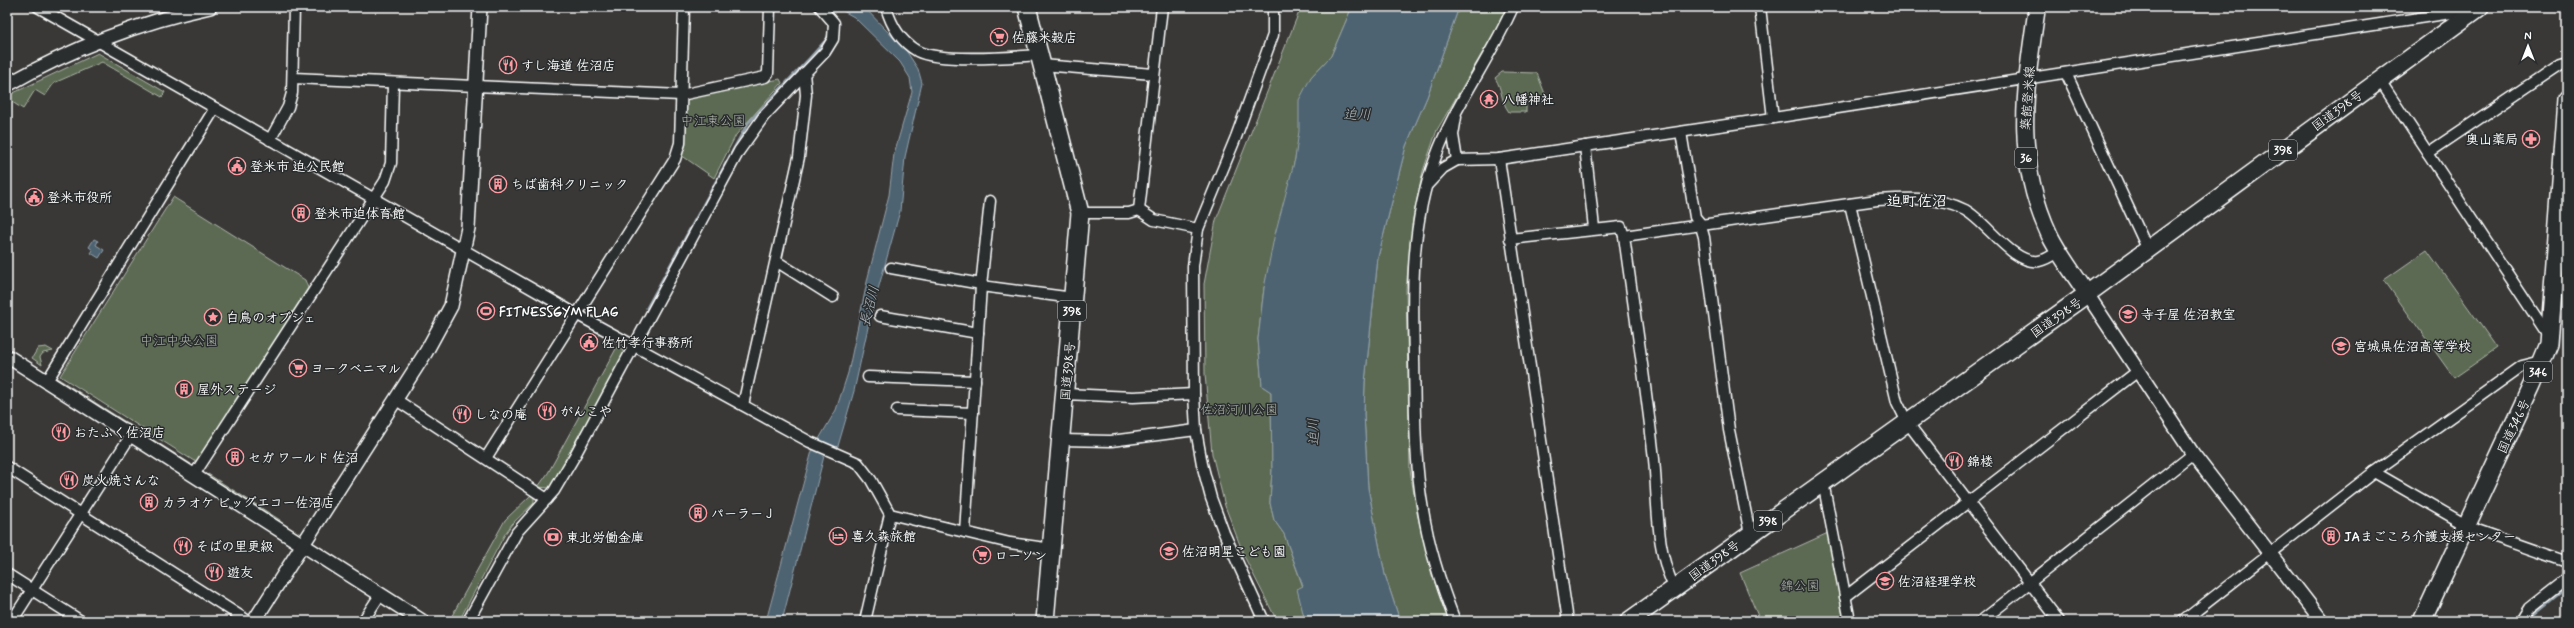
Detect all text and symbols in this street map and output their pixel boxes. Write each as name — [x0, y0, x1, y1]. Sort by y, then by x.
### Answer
north arrow — [2508, 26, 2548, 66]
supermarket icon: 佐藤米穀店 — [989, 27, 1009, 47]
place label: 佐藤米穀店 — [1012, 30, 1077, 47]
text: N — [2524, 30, 2532, 44]
restaurant icon: すし海道 佐沼店 — [498, 55, 518, 75]
place label: すし海道 佐沼店 — [521, 58, 616, 75]
street label: 築館登米線 — [2018, 64, 2039, 131]
street label: 国道398号 — [2309, 87, 2367, 136]
temple icon: 八幡神社 — [1479, 89, 1499, 109]
place label: 八幡神社 — [1502, 92, 1554, 109]
water label: 迫川 — [1343, 106, 1371, 124]
park label: 中江東公園 — [680, 113, 746, 130]
pharmacy icon: 奥山薬局 — [2521, 129, 2541, 149]
place label: 奥山薬局 — [2466, 132, 2518, 149]
road number: 398 — [2269, 140, 2297, 160]
road number: 36 — [2015, 148, 2037, 168]
public building icon: 登米市 迫公民館 — [227, 156, 247, 176]
place label: 登米市 迫公民館 — [250, 159, 345, 176]
building icon: ちば歯科クリニック — [488, 174, 508, 194]
place label: ちば歯科クリニック — [511, 177, 628, 194]
public building icon: 登米市役所 — [24, 187, 44, 207]
place label: 登米市役所 — [47, 190, 112, 207]
district label: 迫町佐沼 — [1887, 192, 1947, 212]
building icon: 登米市迫体育館 — [291, 203, 311, 223]
place label: 登米市迫体育館 — [314, 206, 405, 223]
water label: 長沼川 — [856, 284, 884, 329]
street label: 国道398号 — [2028, 294, 2086, 342]
sports icon: FITNESSGYM FLAG — [476, 301, 496, 321]
road number: 398 — [1058, 301, 1086, 321]
place label: FITNESSGYM FLAG — [499, 304, 619, 321]
school or university icon: 寺子屋 佐沼教室 — [2118, 304, 2138, 324]
place icon: 白鳥のオブジェ — [203, 307, 223, 327]
place label: 寺子屋 佐沼教室 — [2141, 307, 2236, 324]
place label: 白鳥のオブジェ — [226, 310, 316, 327]
public building icon: 佐竹孝行事務所 — [579, 332, 599, 352]
park label: 中江中央公園 — [140, 333, 218, 350]
place label: 佐竹孝行事務所 — [602, 335, 693, 352]
school or university icon: 宮城県佐沼高等学校 — [2331, 336, 2351, 356]
place label: 宮城県佐沼高等学校 — [2354, 339, 2471, 356]
street label: 国道398号 — [1057, 341, 1080, 402]
supermarket icon: ヨークベニマル — [288, 358, 308, 378]
place label: ヨークベニマル — [311, 361, 401, 378]
road number: 346 — [2524, 362, 2552, 382]
building icon: 屋外ステージ — [174, 379, 194, 399]
place label: 屋外ステージ — [197, 382, 276, 399]
street label: 国道346号 — [2494, 396, 2535, 457]
restaurant icon: がんこや — [537, 401, 557, 421]
park label: 佐沼河川公園 — [1200, 402, 1278, 419]
restaurant icon: しなの庵 — [452, 404, 472, 424]
place label: がんこや — [560, 404, 612, 421]
place label: しなの庵 — [475, 407, 527, 424]
water label: 迫川 — [1305, 418, 1323, 446]
restaurant icon: おたふく佐沼店 — [51, 422, 71, 442]
place label: おたふく佐沼店 — [74, 425, 165, 442]
building icon: セガ ワールド 佐沼 — [225, 447, 245, 467]
place label: セガ ワールド 佐沼 — [248, 450, 359, 467]
restaurant icon: 錦楼 — [1944, 451, 1964, 471]
place label: 錦楼 — [1967, 454, 1993, 471]
restaurant icon: 炭火焼さんな — [59, 470, 79, 490]
place label: 炭火焼さんな — [82, 473, 160, 490]
building icon: カラオケ ビッグエコー佐沼店 — [139, 492, 159, 512]
place label: カラオケ ビッグエコー佐沼店 — [162, 495, 335, 512]
building icon: パーラーＪ — [688, 503, 708, 523]
place label: パーラーＪ — [711, 506, 776, 523]
road number: 398 — [1754, 511, 1782, 531]
hotel icon: 喜久森旅館 — [828, 526, 848, 546]
building icon: JAまごころ介護支援センター — [2321, 526, 2341, 546]
bank icon: 東北労働金庫 — [543, 527, 563, 547]
place label: 喜久森旅館 — [851, 529, 916, 546]
place label: JAまごころ介護支援センター — [2344, 529, 2516, 546]
place label: 東北労働金庫 — [566, 530, 644, 547]
restaurant icon: そばの里更級 — [173, 536, 193, 556]
street label: 国道398号 — [1686, 537, 1744, 586]
place label: そばの里更級 — [196, 539, 274, 556]
school or university icon: 佐沼明星こども園 — [1159, 541, 1179, 561]
place label: 佐沼明星こども園 — [1182, 544, 1286, 561]
supermarket icon: ローソン — [972, 545, 992, 565]
place label: ローソン — [995, 548, 1047, 565]
restaurant icon: 遊友 — [204, 562, 224, 582]
place label: 遊友 — [227, 565, 253, 582]
school or university icon: 佐沼経理学校 — [1875, 571, 1895, 591]
place label: 佐沼経理学校 — [1898, 574, 1976, 591]
park label: 錦公園 — [1780, 578, 1820, 595]

